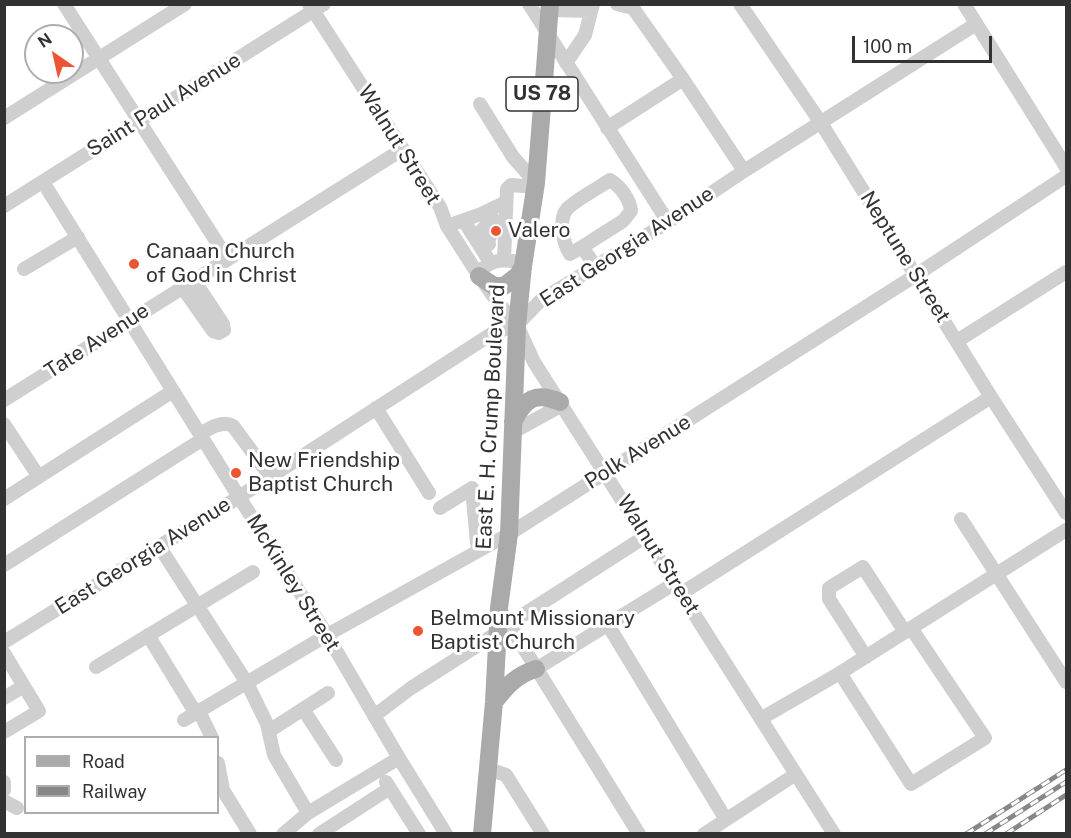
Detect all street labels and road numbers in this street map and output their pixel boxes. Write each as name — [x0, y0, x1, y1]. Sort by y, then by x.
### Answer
street label: Saint Paul Avenue — [82, 48, 246, 162]
road number: US 78 — [506, 77, 578, 111]
street label: Walnut Street — [352, 81, 446, 209]
street label: East Georgia Avenue — [535, 181, 719, 313]
street label: Neptune Street — [854, 187, 956, 327]
street label: East E. H. Crump Boulevard — [471, 284, 511, 550]
street label: Tate Avenue — [40, 298, 154, 384]
street label: Polk Avenue — [580, 409, 696, 495]
street label: Walnut Street — [611, 491, 705, 619]
street label: East Georgia Avenue — [51, 492, 235, 620]
street label: McKinley Street — [241, 510, 345, 656]

